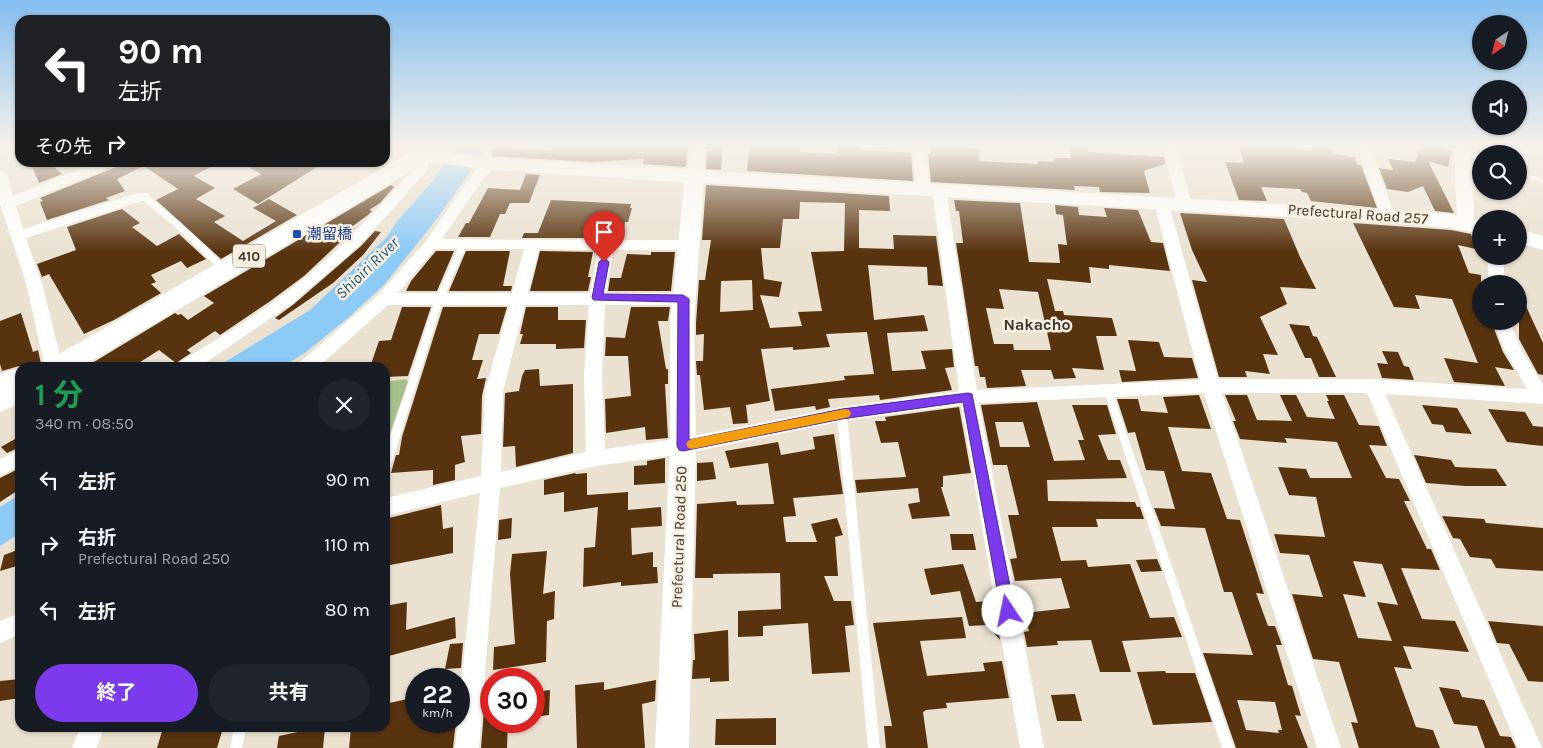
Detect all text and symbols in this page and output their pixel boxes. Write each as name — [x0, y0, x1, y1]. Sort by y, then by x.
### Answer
north arrow — [1472, 15, 1528, 70]
map controls — [1472, 15, 1527, 330]
text: 90 m — [118, 31, 204, 72]
icon: left — [35, 35, 100, 100]
text: 左折 — [118, 79, 162, 105]
button: sound — [1472, 80, 1527, 135]
icon: right — [102, 130, 130, 158]
text: その先 — [35, 136, 92, 158]
button: search — [1472, 145, 1527, 200]
street label: Prefectural Road 257 — [1287, 200, 1429, 228]
button: + — [1472, 210, 1527, 265]
pin — [583, 211, 625, 262]
icon: arrive — [590, 218, 618, 246]
place label: 潮留橋 — [307, 225, 352, 243]
marker: 潮留橋 — [291, 228, 303, 240]
water label: Shioiri River — [331, 233, 403, 303]
road number: 410 — [233, 245, 265, 268]
button: − — [1472, 275, 1527, 330]
district label: Nakacho — [1003, 315, 1071, 334]
text: 1 分 — [35, 377, 83, 413]
button: close — [318, 379, 370, 431]
text: 340 m · 08:50 — [35, 414, 134, 433]
street label: Prefectural Road 250 — [668, 465, 690, 608]
icon: left — [35, 466, 63, 494]
text: 90 m — [325, 469, 370, 491]
text: 左折 — [78, 471, 116, 493]
text: 右折 — [78, 527, 116, 549]
icon: right — [35, 531, 63, 559]
text: 110 m — [324, 534, 370, 556]
text: Prefectural Road 250 — [78, 549, 230, 568]
position arrow — [981, 584, 1033, 636]
icon: left — [35, 596, 63, 624]
text: 80 m — [325, 599, 370, 621]
text: 左折 — [78, 601, 116, 623]
button: 終了 — [35, 664, 198, 722]
button: 共有 — [208, 664, 370, 722]
speed limit sign: 30 — [480, 668, 545, 733]
text: 22 — [422, 680, 453, 709]
text: km/h — [422, 706, 453, 720]

